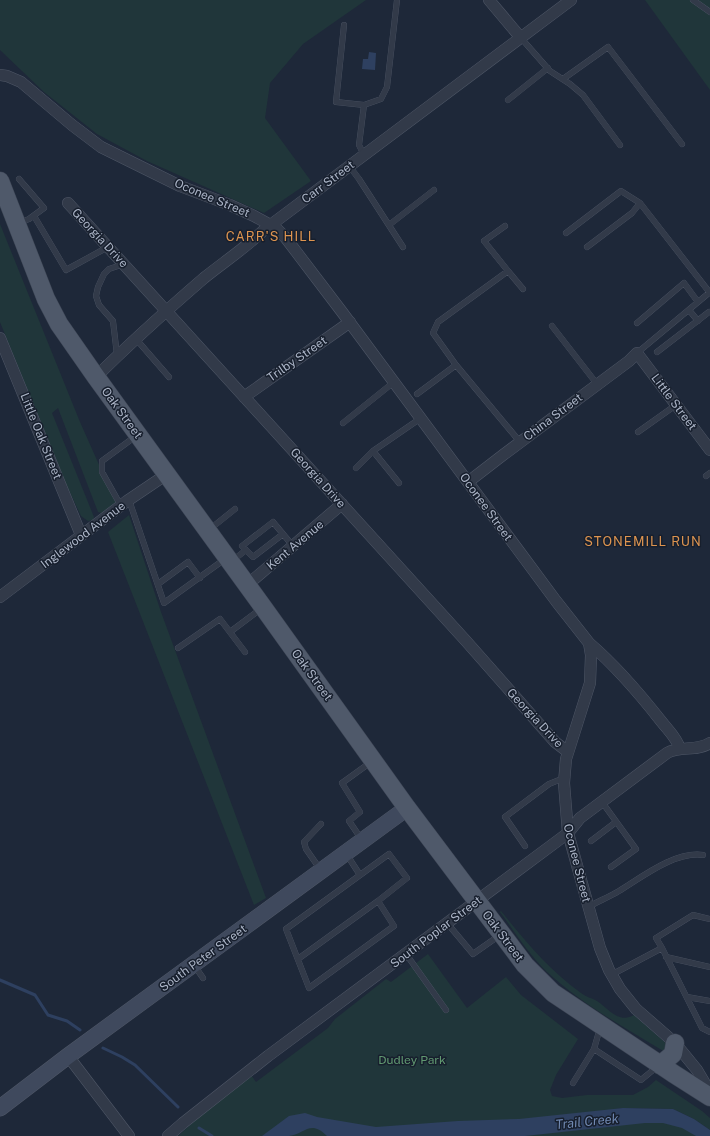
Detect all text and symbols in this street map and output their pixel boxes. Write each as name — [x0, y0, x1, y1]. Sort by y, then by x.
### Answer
street label: Carr Street — [299, 158, 357, 206]
street label: Oconee Street — [172, 176, 252, 220]
street label: Georgia Drive — [69, 206, 131, 271]
district label: CARR'S HILL — [226, 229, 316, 244]
street label: Trilby Street — [265, 333, 330, 385]
street label: Little Street — [648, 371, 700, 433]
street label: Oak Street — [99, 385, 145, 442]
street label: China Street — [521, 390, 585, 444]
street label: Little Oak Street — [17, 391, 65, 481]
street label: Georgia Drive — [288, 445, 349, 511]
street label: Oconee Street — [457, 470, 515, 544]
street label: Inglewood Avenue — [38, 499, 128, 571]
street label: Kent Avenue — [264, 517, 327, 573]
district label: STONEMILL RUN — [584, 534, 702, 549]
street label: Oak Street — [289, 647, 335, 704]
street label: Georgia Drive — [504, 686, 566, 751]
street label: Oconee Street — [560, 822, 594, 904]
street label: South Poplar Street — [388, 893, 485, 971]
street label: Oak Street — [479, 908, 527, 964]
street label: South Peter Street — [157, 921, 250, 994]
park label: Dudley Park — [378, 1053, 446, 1067]
water label: Trail Creek — [555, 1111, 619, 1132]

